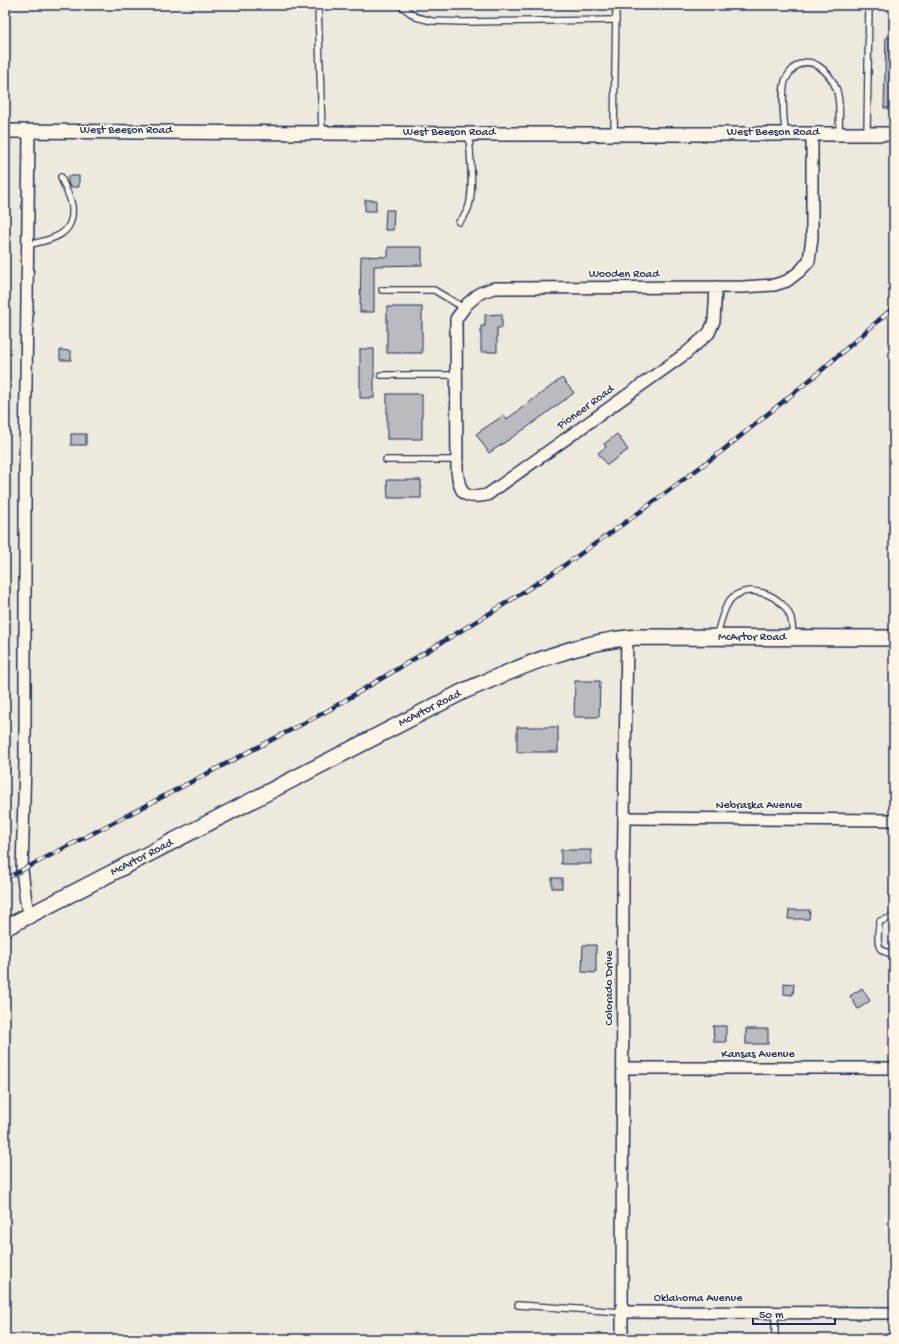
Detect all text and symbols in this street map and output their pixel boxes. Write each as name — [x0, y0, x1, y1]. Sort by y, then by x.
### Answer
street label: West Beeson Road — [80, 124, 173, 138]
street label: West Beeson Road — [403, 126, 496, 140]
street label: West Beeson Road — [727, 126, 820, 140]
street label: Wooden Road — [589, 268, 660, 282]
street label: Pioneer Road — [554, 382, 618, 434]
street label: McArtor Road — [718, 631, 787, 645]
street label: McArtor Road — [396, 687, 464, 731]
street label: Nebraska Avenue — [716, 799, 803, 813]
street label: McArtor Road — [108, 836, 176, 880]
street label: Colorado Drive — [603, 950, 617, 1025]
street label: Kansas Avenue — [721, 1048, 796, 1062]
street label: Oklahoma Avenue — [654, 1292, 743, 1306]
scale bar — [753, 1300, 835, 1326]
text: 50 m — [759, 1309, 784, 1323]

